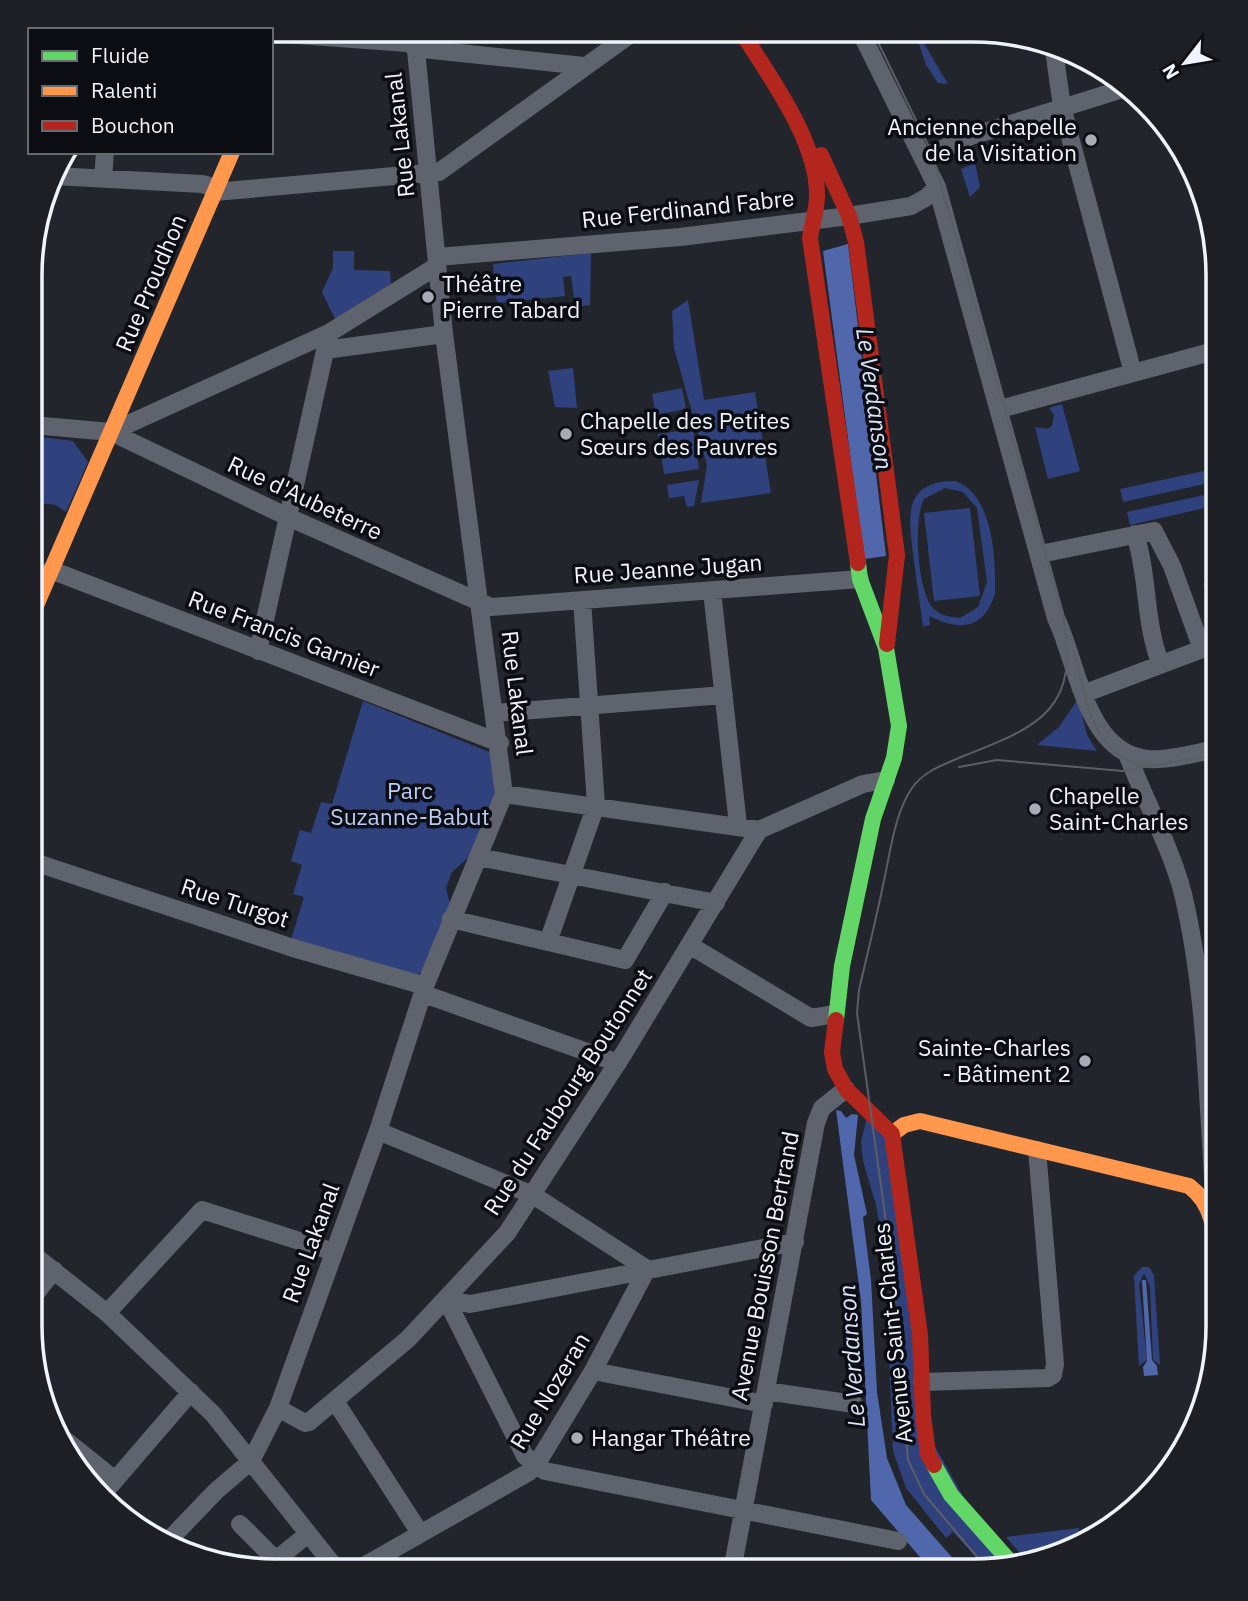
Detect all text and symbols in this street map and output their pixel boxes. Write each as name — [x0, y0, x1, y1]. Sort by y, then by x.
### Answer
legend — [28, 28, 273, 154]
north arrow — [1150, 28, 1220, 98]
text: Fluide — [91, 41, 149, 69]
text: N — [1157, 60, 1184, 84]
street label: Rue Lakanal — [378, 71, 420, 199]
text: Ralenti — [91, 76, 157, 104]
text: Bouchon — [91, 111, 175, 139]
place label: Ancienne chapelle de la Visitation — [887, 111, 1077, 167]
marker: Ancienne chapelle de la Visitation — [1083, 132, 1099, 148]
street label: Rue Ferdinand Fabre — [580, 182, 796, 234]
street label: Rue Proudhon — [108, 209, 192, 356]
place label: Théâtre Pierre Tabard — [442, 268, 580, 324]
marker: Théâtre Pierre Tabard — [420, 289, 436, 305]
water label: Le Verdanson — [849, 326, 901, 472]
place label: Chapelle des Petites Sœurs des Pauvres — [580, 405, 790, 461]
marker: Chapelle des Petites Sœurs des Pauvres — [558, 426, 574, 442]
street label: Rue d'Aubeterre — [223, 448, 388, 546]
street label: Rue Jeanne Jugan — [573, 546, 763, 590]
street label: Rue Francis Garnier — [184, 583, 385, 684]
street label: Rue Lakanal — [495, 629, 541, 757]
park label: Parc Suzanne-Babut — [330, 775, 490, 831]
place label: Chapelle Saint-Charles — [1049, 780, 1189, 836]
marker: Chapelle Saint-Charles — [1027, 801, 1043, 817]
street label: Rue Turgot — [178, 871, 293, 934]
street label: Rue du Faubourg Boutonnet — [476, 962, 658, 1221]
place label: Sainte-Charles - Bâtiment 2 — [918, 1032, 1071, 1088]
marker: Sainte-Charles - Bâtiment 2 — [1077, 1053, 1093, 1069]
street label: Avenue Bouisson Bertrand — [723, 1129, 805, 1403]
street label: Rue Lakanal — [275, 1179, 346, 1307]
street label: Avenue Saint-Charles — [865, 1221, 919, 1445]
water label: Le Verdanson — [830, 1284, 872, 1429]
street label: Rue Nozeran — [502, 1326, 596, 1455]
place label: Hangar Théâtre — [591, 1422, 751, 1452]
marker: Hangar Théâtre — [569, 1430, 585, 1446]

